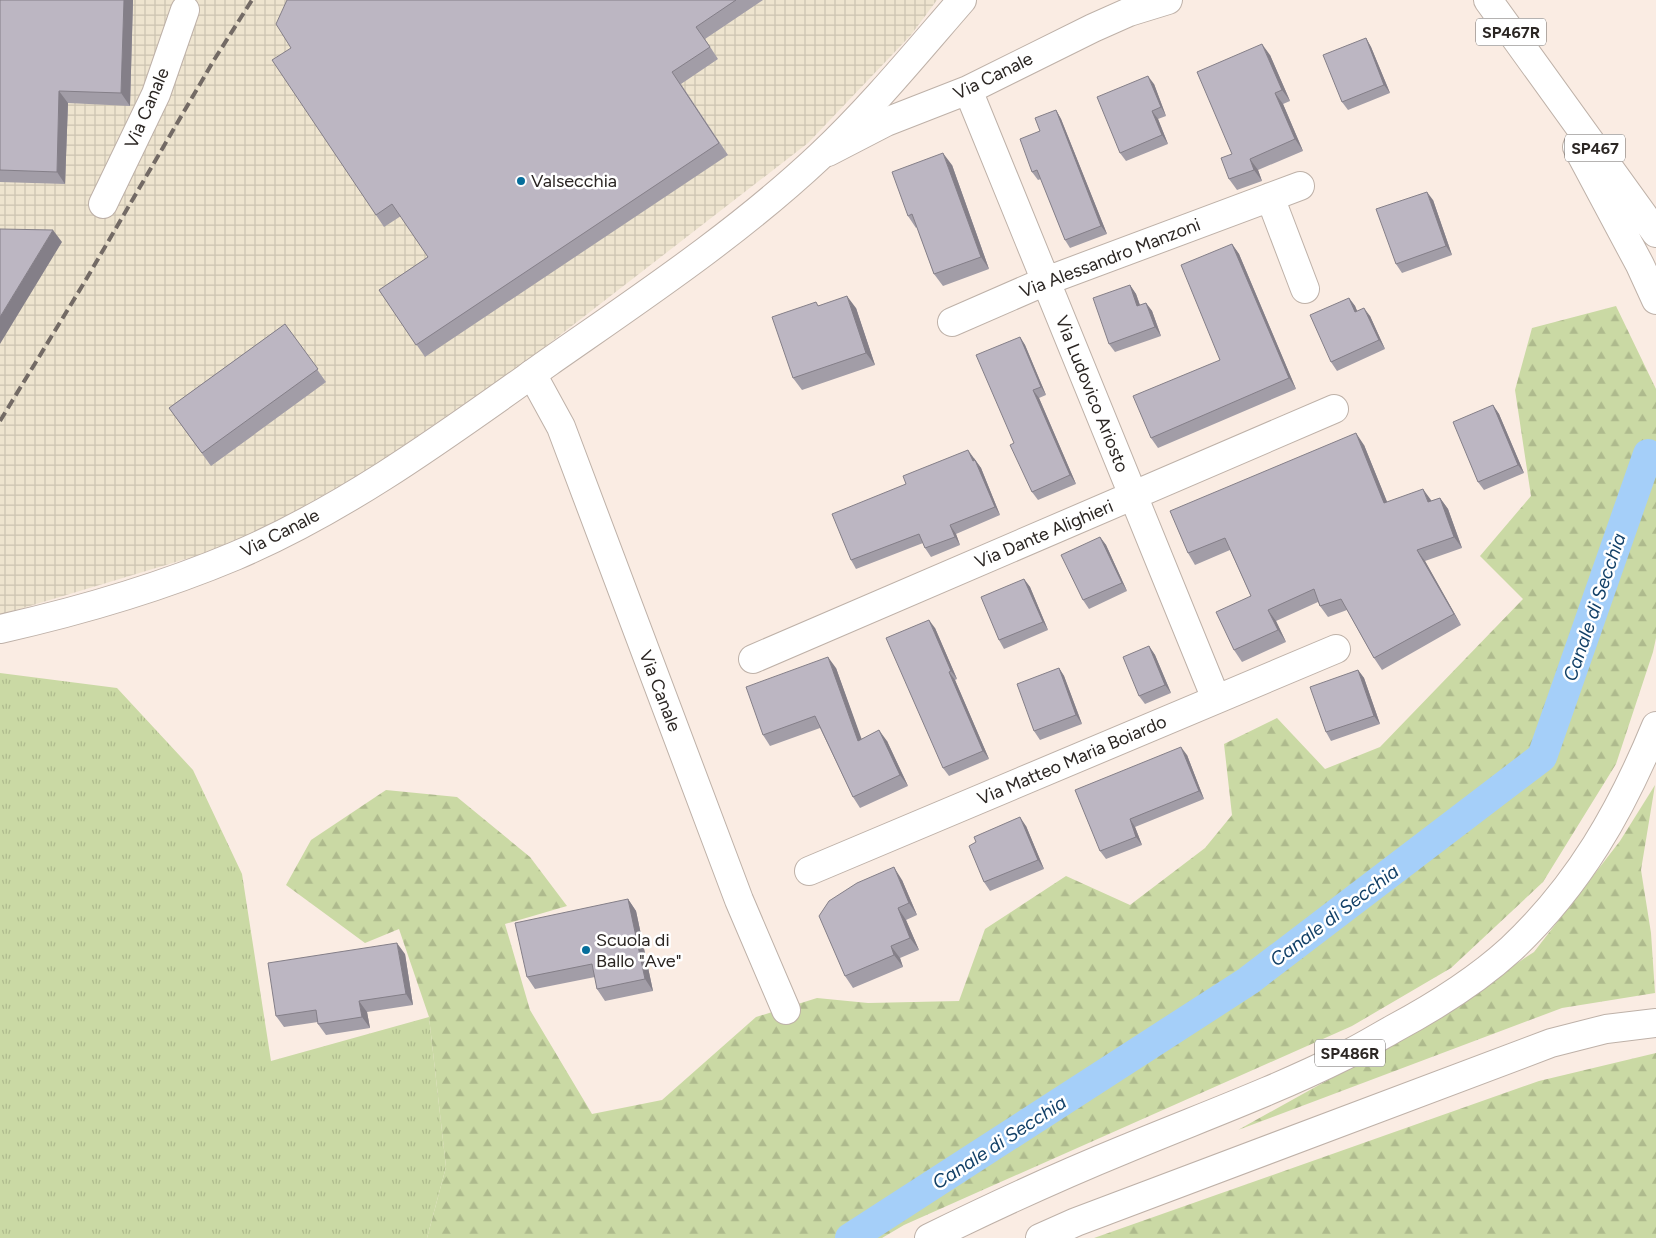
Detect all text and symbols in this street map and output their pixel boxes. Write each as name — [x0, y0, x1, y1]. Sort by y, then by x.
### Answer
road number: SP467R — [1476, 18, 1546, 46]
street label: Via Canale — [950, 47, 1036, 105]
street label: Via Canale — [120, 64, 174, 152]
road number: SP467 — [1565, 134, 1625, 162]
place label: Valsecchia — [531, 170, 617, 192]
marker: Valsecchia — [515, 175, 527, 187]
street label: Via Alessandro Manzoni — [1017, 213, 1203, 303]
street label: Via Ludovico Ariosto — [1051, 312, 1133, 476]
street label: Via Dante Alighieri — [972, 495, 1116, 573]
street label: Via Canale — [237, 504, 323, 562]
water label: Canale di Secchia — [1558, 530, 1631, 684]
street label: Via Canale — [634, 647, 686, 735]
street label: Via Matteo Maria Boiardo — [974, 710, 1170, 810]
water label: Canale di Secchia — [1265, 860, 1403, 971]
place label: Scuola di Ballo "Ave" — [596, 929, 681, 972]
marker: Scuola di Ballo "Ave" — [580, 944, 592, 956]
road number: SP486R — [1315, 1040, 1385, 1066]
water label: Canale di Secchia — [928, 1091, 1071, 1194]

